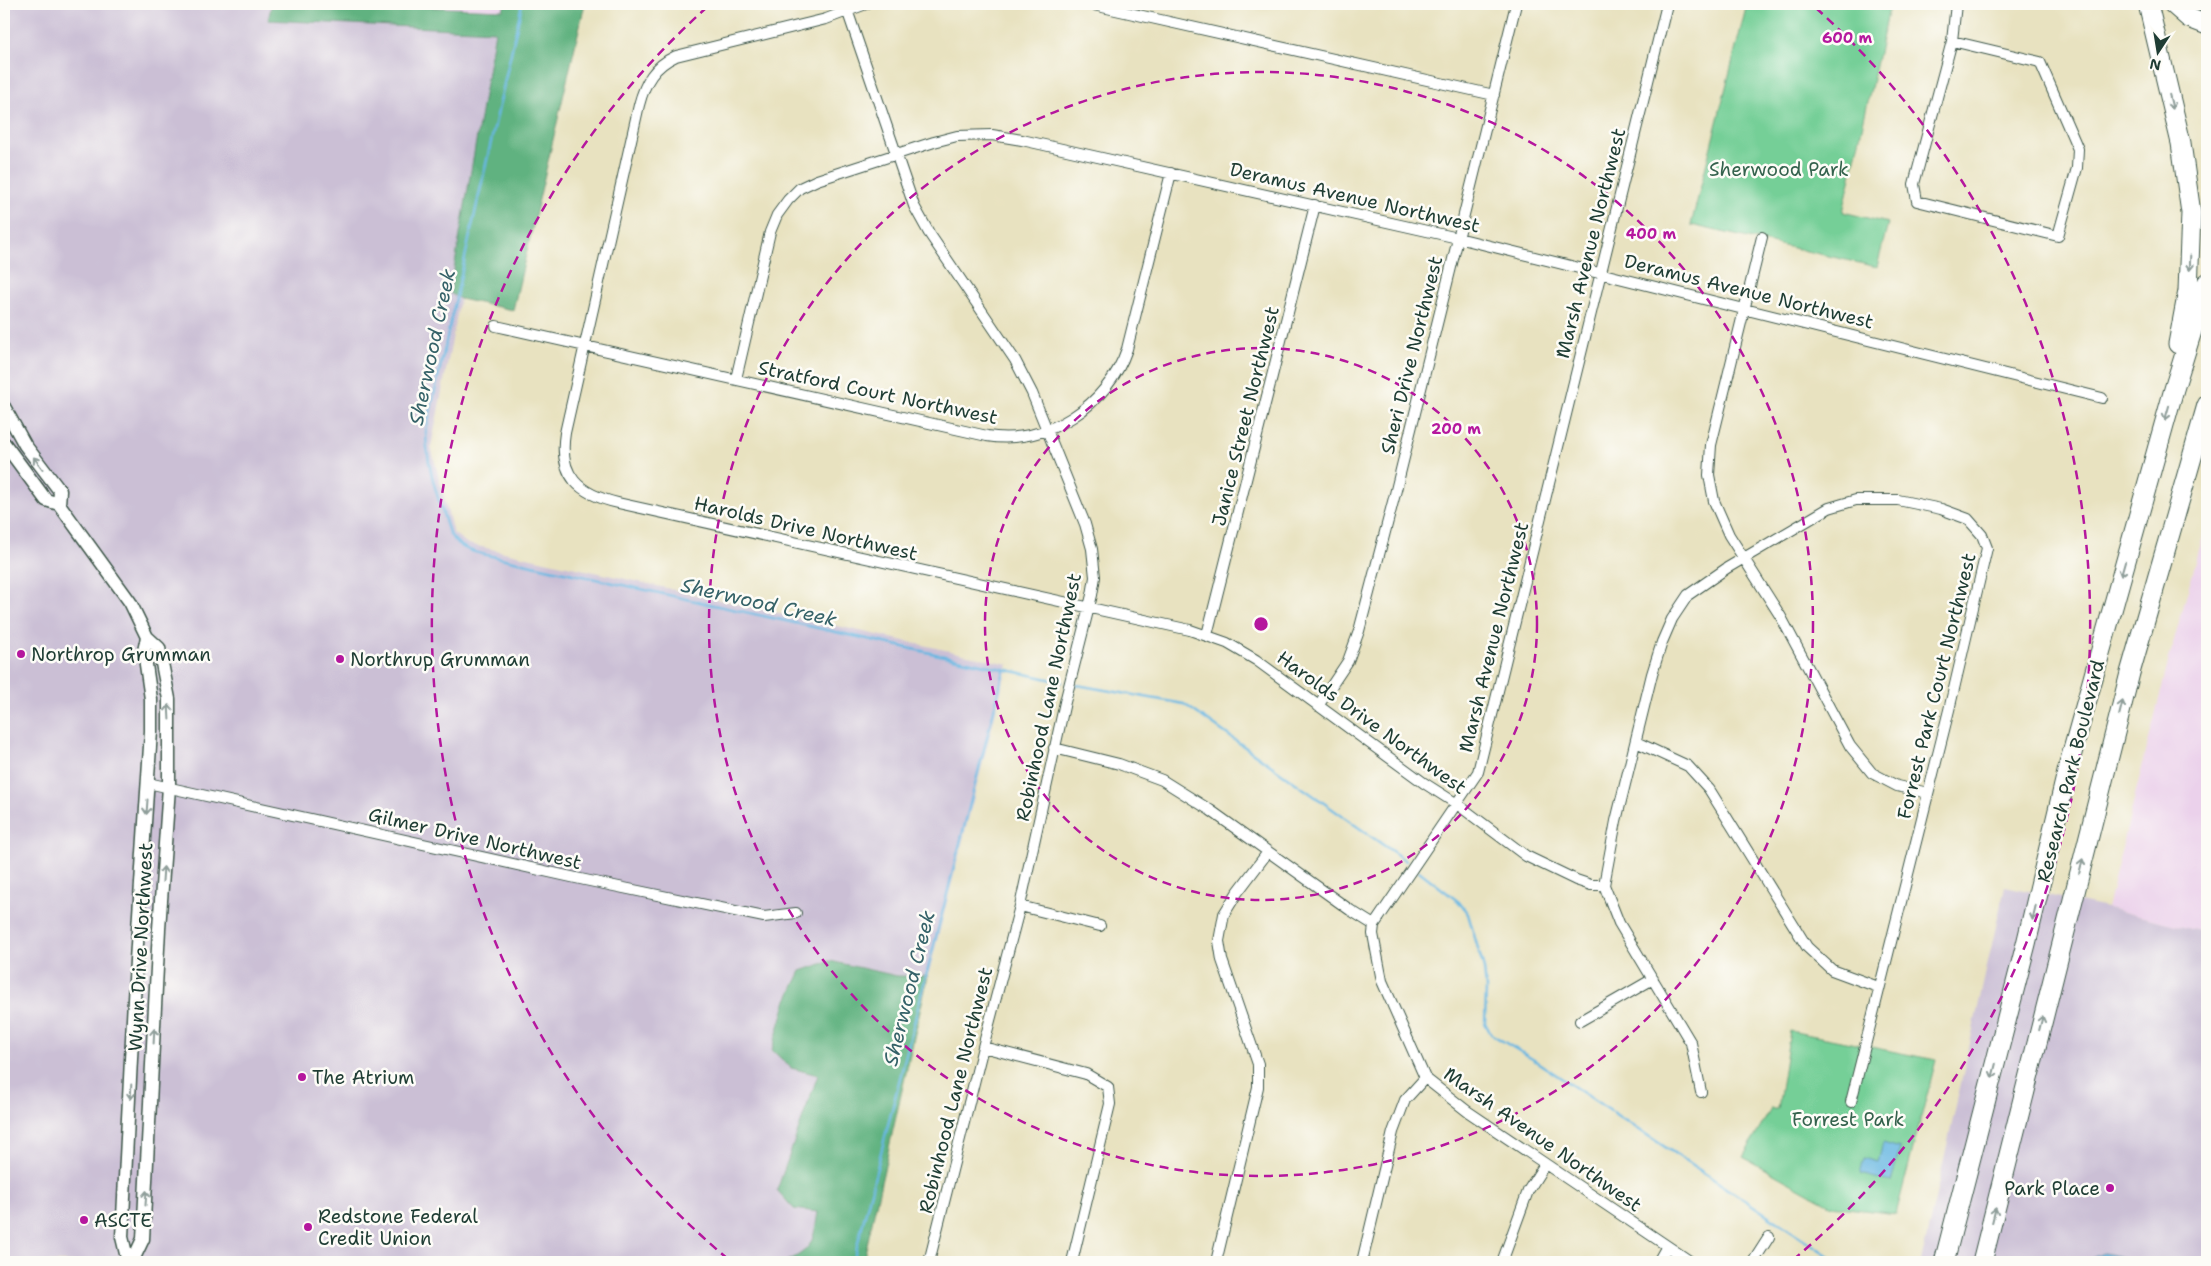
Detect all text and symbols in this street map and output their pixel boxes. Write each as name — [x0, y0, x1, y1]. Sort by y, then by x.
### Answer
text: 600 m — [1822, 28, 1872, 48]
north arrow — [2134, 28, 2184, 78]
text: N — [2148, 55, 2163, 75]
one-way arrow — [2167, 94, 2176, 110]
street label: Marsh Avenue Northwest — [1550, 125, 1631, 361]
street label: Deramus Avenue Northwest — [1227, 157, 1482, 238]
park label: Sherwood Park — [1709, 157, 1849, 182]
text: 400 m — [1626, 224, 1676, 244]
street label: Deramus Avenue Northwest — [1622, 248, 1876, 335]
street label: Sheri Drive Northwest — [1375, 253, 1448, 457]
one-way arrow — [2185, 255, 2194, 271]
water label: Sherwood Creek — [403, 266, 461, 428]
street label: Janice Street Northwest — [1206, 303, 1285, 529]
street label: Stratford Court Northwest — [756, 355, 1000, 430]
one-way arrow — [2162, 405, 2172, 421]
text: 200 m — [1431, 419, 1481, 439]
one-way arrow — [33, 456, 43, 470]
street label: Harolds Drive Northwest — [692, 491, 920, 566]
street label: Marsh Avenue Northwest — [1453, 519, 1534, 755]
street label: Forrest Park Court Northwest — [1891, 550, 1982, 822]
one-way arrow — [2117, 561, 2127, 577]
water label: Sherwood Creek — [679, 571, 840, 633]
street label: Robinhood Lane Northwest — [1010, 571, 1087, 823]
centre of rings — [1252, 615, 1270, 633]
place label: Northrop Grumman — [31, 642, 211, 667]
street label: Harolds Drive Northwest — [1272, 645, 1472, 800]
place label: Northrup Grumman — [350, 647, 530, 672]
marker: Northrop Grumman — [15, 648, 27, 660]
marker: Northrup Grumman — [334, 653, 346, 665]
street label: Research Park Boulevard — [2031, 657, 2110, 885]
one-way arrow — [2117, 701, 2126, 717]
one-way arrow — [165, 704, 174, 720]
one-way arrow — [142, 799, 151, 815]
street label: Gilmer Drive Northwest — [366, 802, 584, 875]
street label: Wynn Drive Northwest — [123, 842, 158, 1052]
one-way arrow — [2076, 858, 2086, 874]
one-way arrow — [158, 866, 167, 882]
one-way arrow — [2029, 904, 2038, 920]
water label: Sherwood Creek — [877, 907, 941, 1068]
street label: Robinhood Lane Northwest — [913, 964, 998, 1216]
one-way arrow — [2037, 1016, 2046, 1032]
one-way arrow — [149, 1028, 159, 1044]
street label: Marsh Avenue Northwest — [1439, 1061, 1647, 1217]
one-way arrow — [1989, 1062, 1998, 1078]
place label: The Atrium — [312, 1065, 414, 1090]
marker: The Atrium — [296, 1071, 308, 1083]
one-way arrow — [126, 1083, 135, 1099]
park label: Forrest Park — [1792, 1107, 1904, 1132]
place label: Park Place — [2004, 1176, 2100, 1201]
marker: Park Place — [2104, 1182, 2116, 1194]
one-way arrow — [141, 1191, 150, 1207]
place label: Redstone Federal Credit Union — [318, 1204, 478, 1251]
one-way arrow — [1990, 1207, 1999, 1223]
place label: ASCTE — [94, 1208, 152, 1233]
marker: ASCTE — [78, 1214, 90, 1226]
marker: Redstone Federal Credit Union — [302, 1221, 314, 1233]

